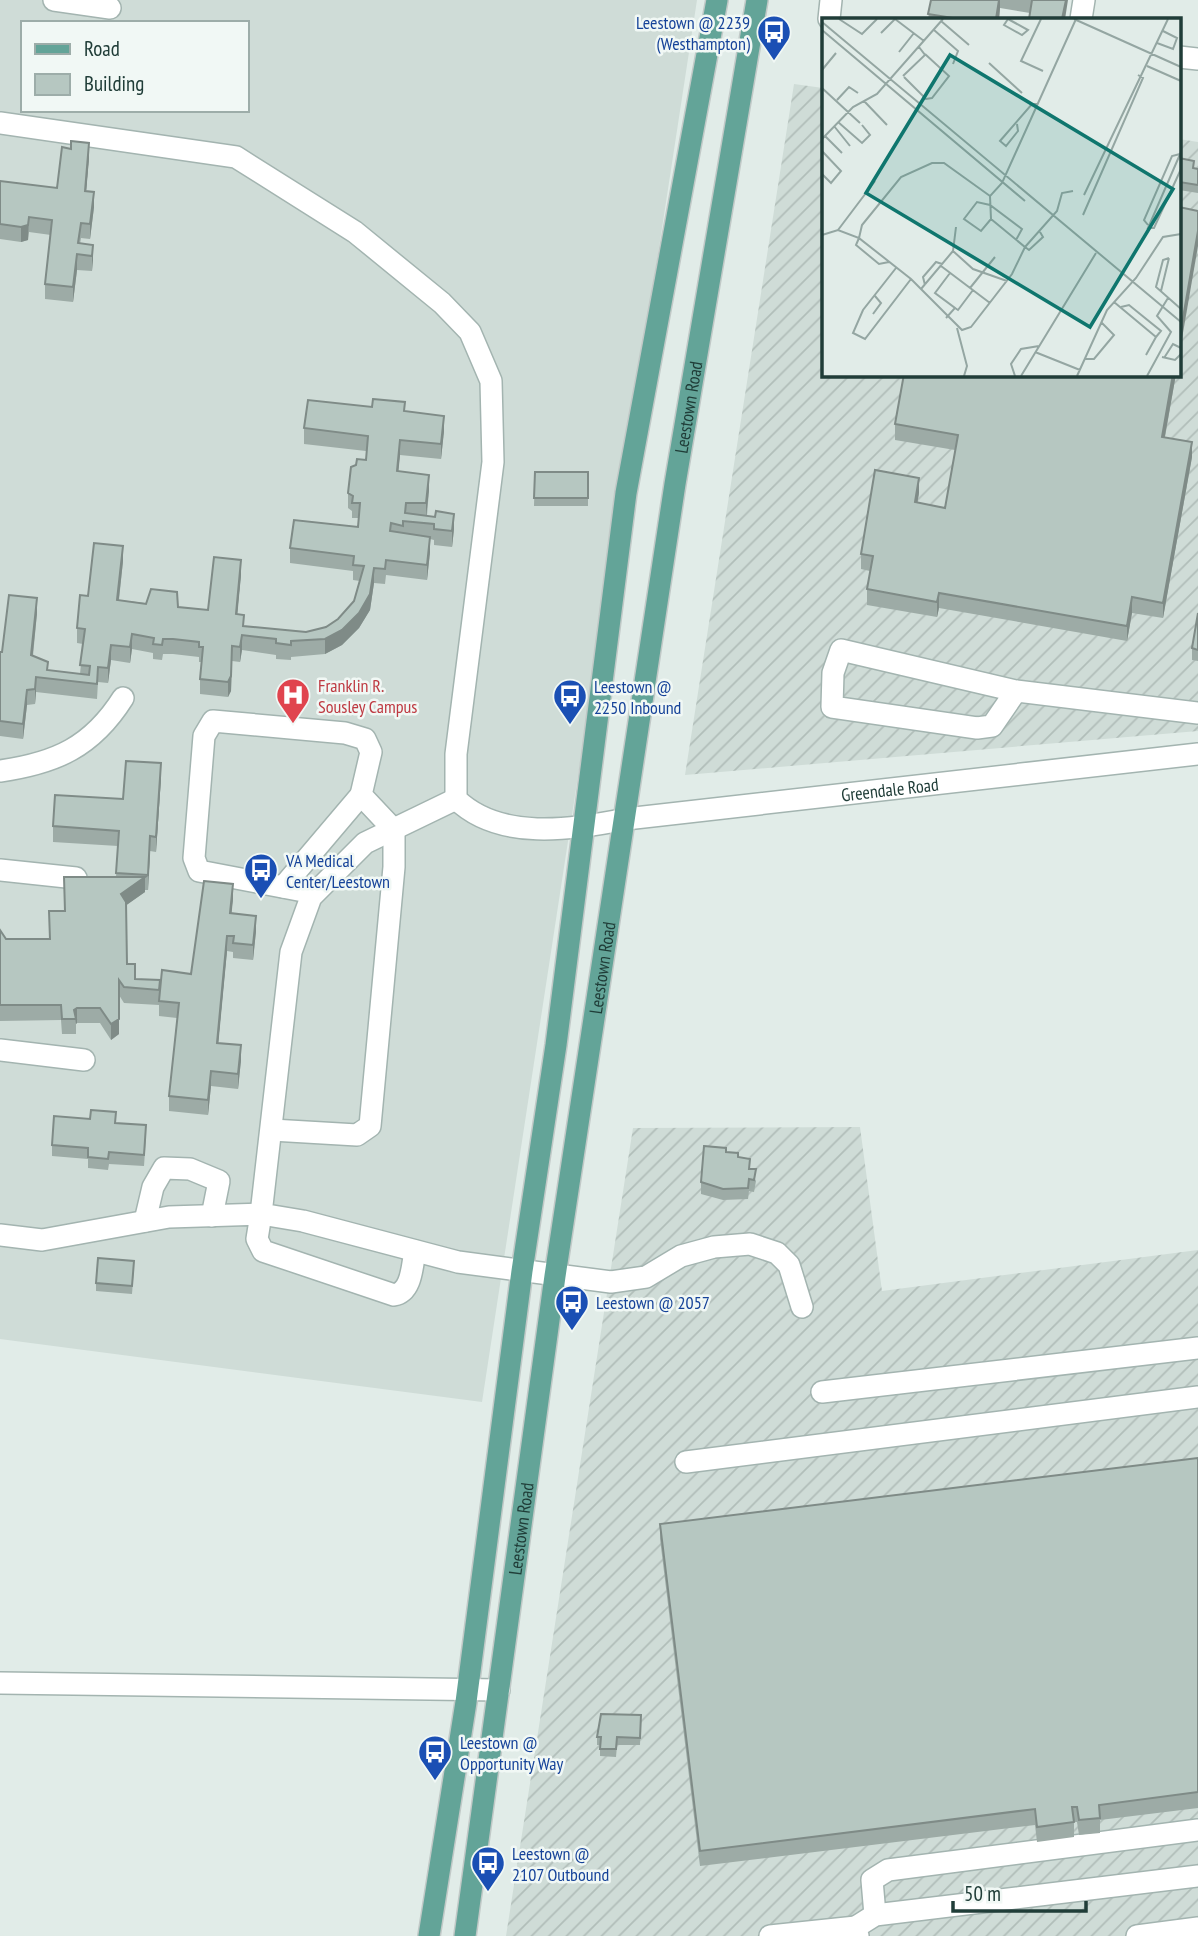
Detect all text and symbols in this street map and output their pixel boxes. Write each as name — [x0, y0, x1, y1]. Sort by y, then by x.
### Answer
place label: Leestown @ 2239 (Westhampton) — [636, 11, 751, 55]
bus stop icon: Leestown @ 2239 (Westhampton) — [755, 13, 793, 62]
inset map — [822, 18, 1180, 376]
legend — [21, 21, 248, 112]
text: Road — [84, 35, 120, 62]
text: Building — [84, 70, 144, 97]
street label: Leestown Road — [669, 359, 707, 455]
place label: Franklin R. Sousley Campus — [318, 674, 417, 718]
place label: Leestown @ 2250 Inbound — [594, 675, 681, 719]
hospital icon: Franklin R. Sousley Campus — [274, 676, 312, 725]
bus stop icon: Leestown @ 2250 Inbound — [551, 677, 589, 726]
street label: Greendale Road — [840, 772, 940, 806]
place label: VA Medical Center/Leestown — [285, 849, 390, 893]
bus stop icon: VA Medical Center/Leestown — [242, 851, 280, 900]
street label: Leestown Road — [583, 920, 620, 1015]
bus stop icon: Leestown @ 2057 — [553, 1283, 591, 1332]
place label: Leestown @ 2057 — [596, 1291, 710, 1314]
street label: Leestown Road — [503, 1481, 538, 1576]
place label: Leestown @ Opportunity Way — [460, 1731, 564, 1775]
bus stop icon: Leestown @ Opportunity Way — [416, 1733, 454, 1782]
place label: Leestown @ 2107 Outbound — [512, 1842, 609, 1886]
bus stop icon: Leestown @ 2107 Outbound — [469, 1844, 507, 1893]
scale bar — [953, 1870, 1086, 1914]
text: 50 m — [964, 1880, 1001, 1907]

